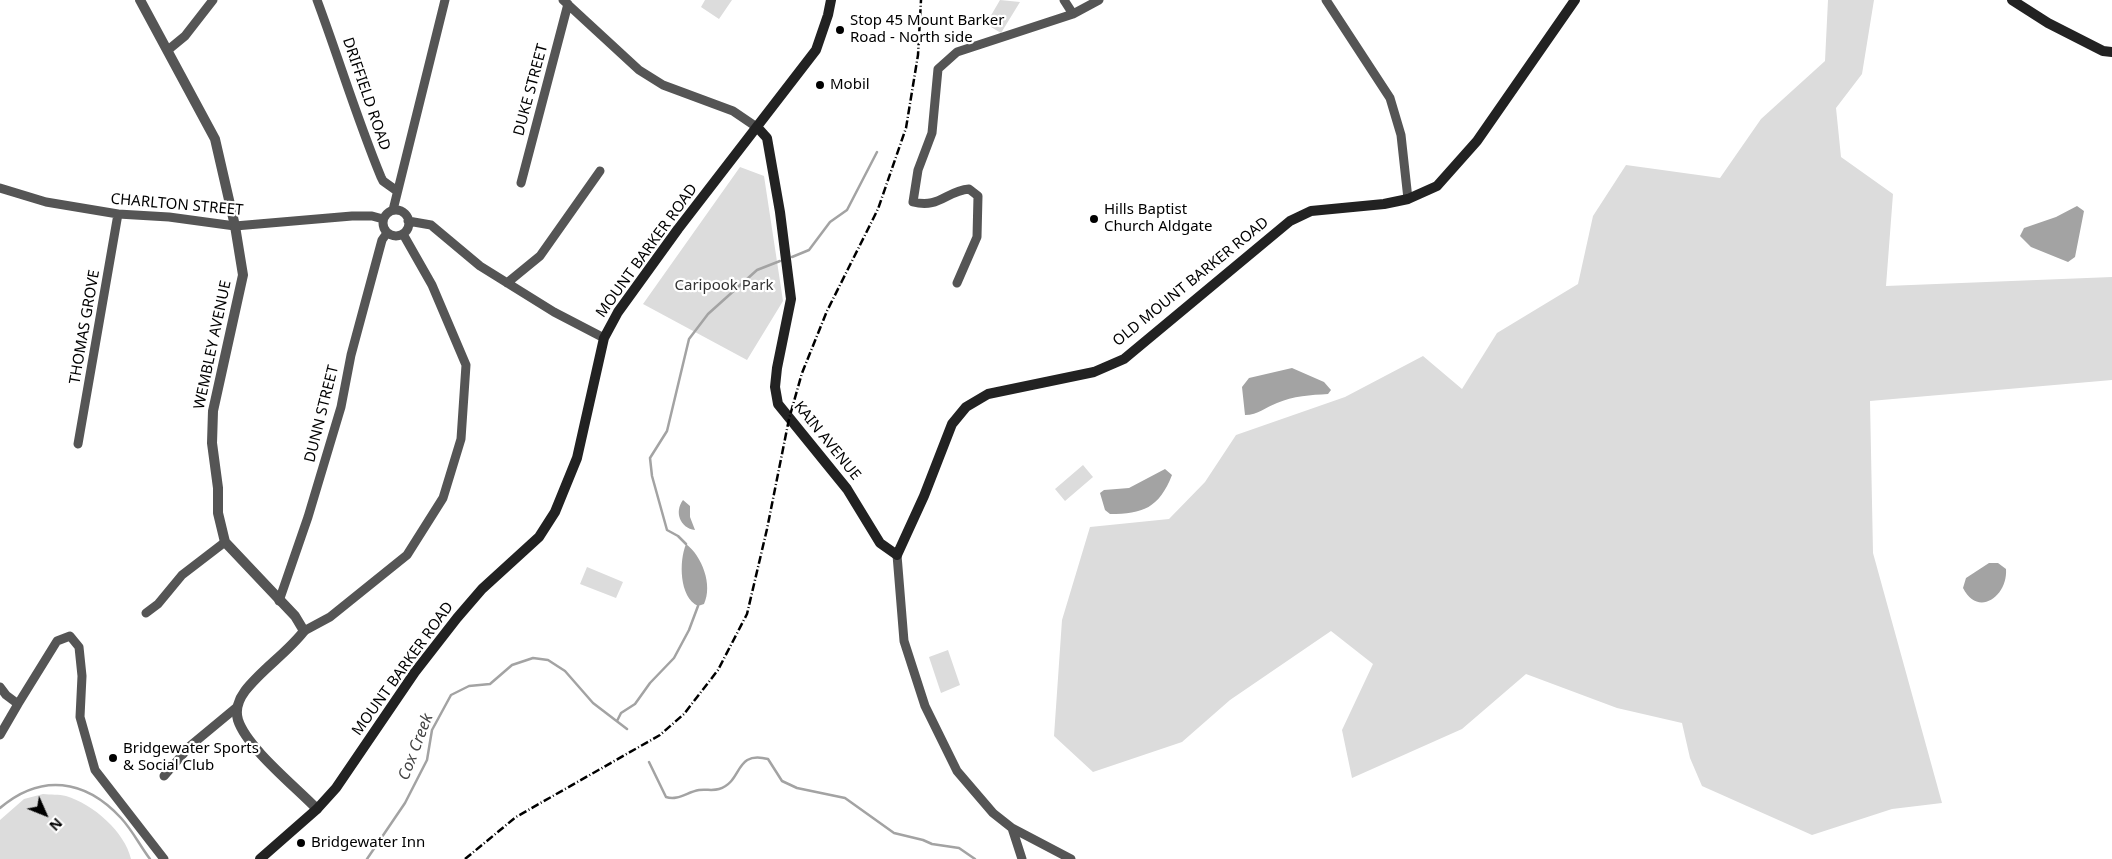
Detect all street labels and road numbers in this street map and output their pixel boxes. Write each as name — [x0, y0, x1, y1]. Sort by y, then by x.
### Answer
street label: DRIFFIELD ROAD — [338, 35, 394, 153]
street label: DUKE STREET — [510, 42, 552, 138]
street label: MOUNT BARKER ROAD — [592, 181, 702, 321]
street label: CHARLTON STREET — [110, 190, 244, 220]
street label: OLD MOUNT BARKER ROAD — [1110, 214, 1272, 350]
street label: THOMAS GROVE — [66, 268, 104, 386]
street label: WEMBLEY AVENUE — [191, 279, 235, 411]
street label: DUNN STREET — [301, 364, 343, 464]
street label: KAIN AVENUE — [790, 398, 864, 484]
street label: MOUNT BARKER ROAD — [348, 599, 458, 739]

